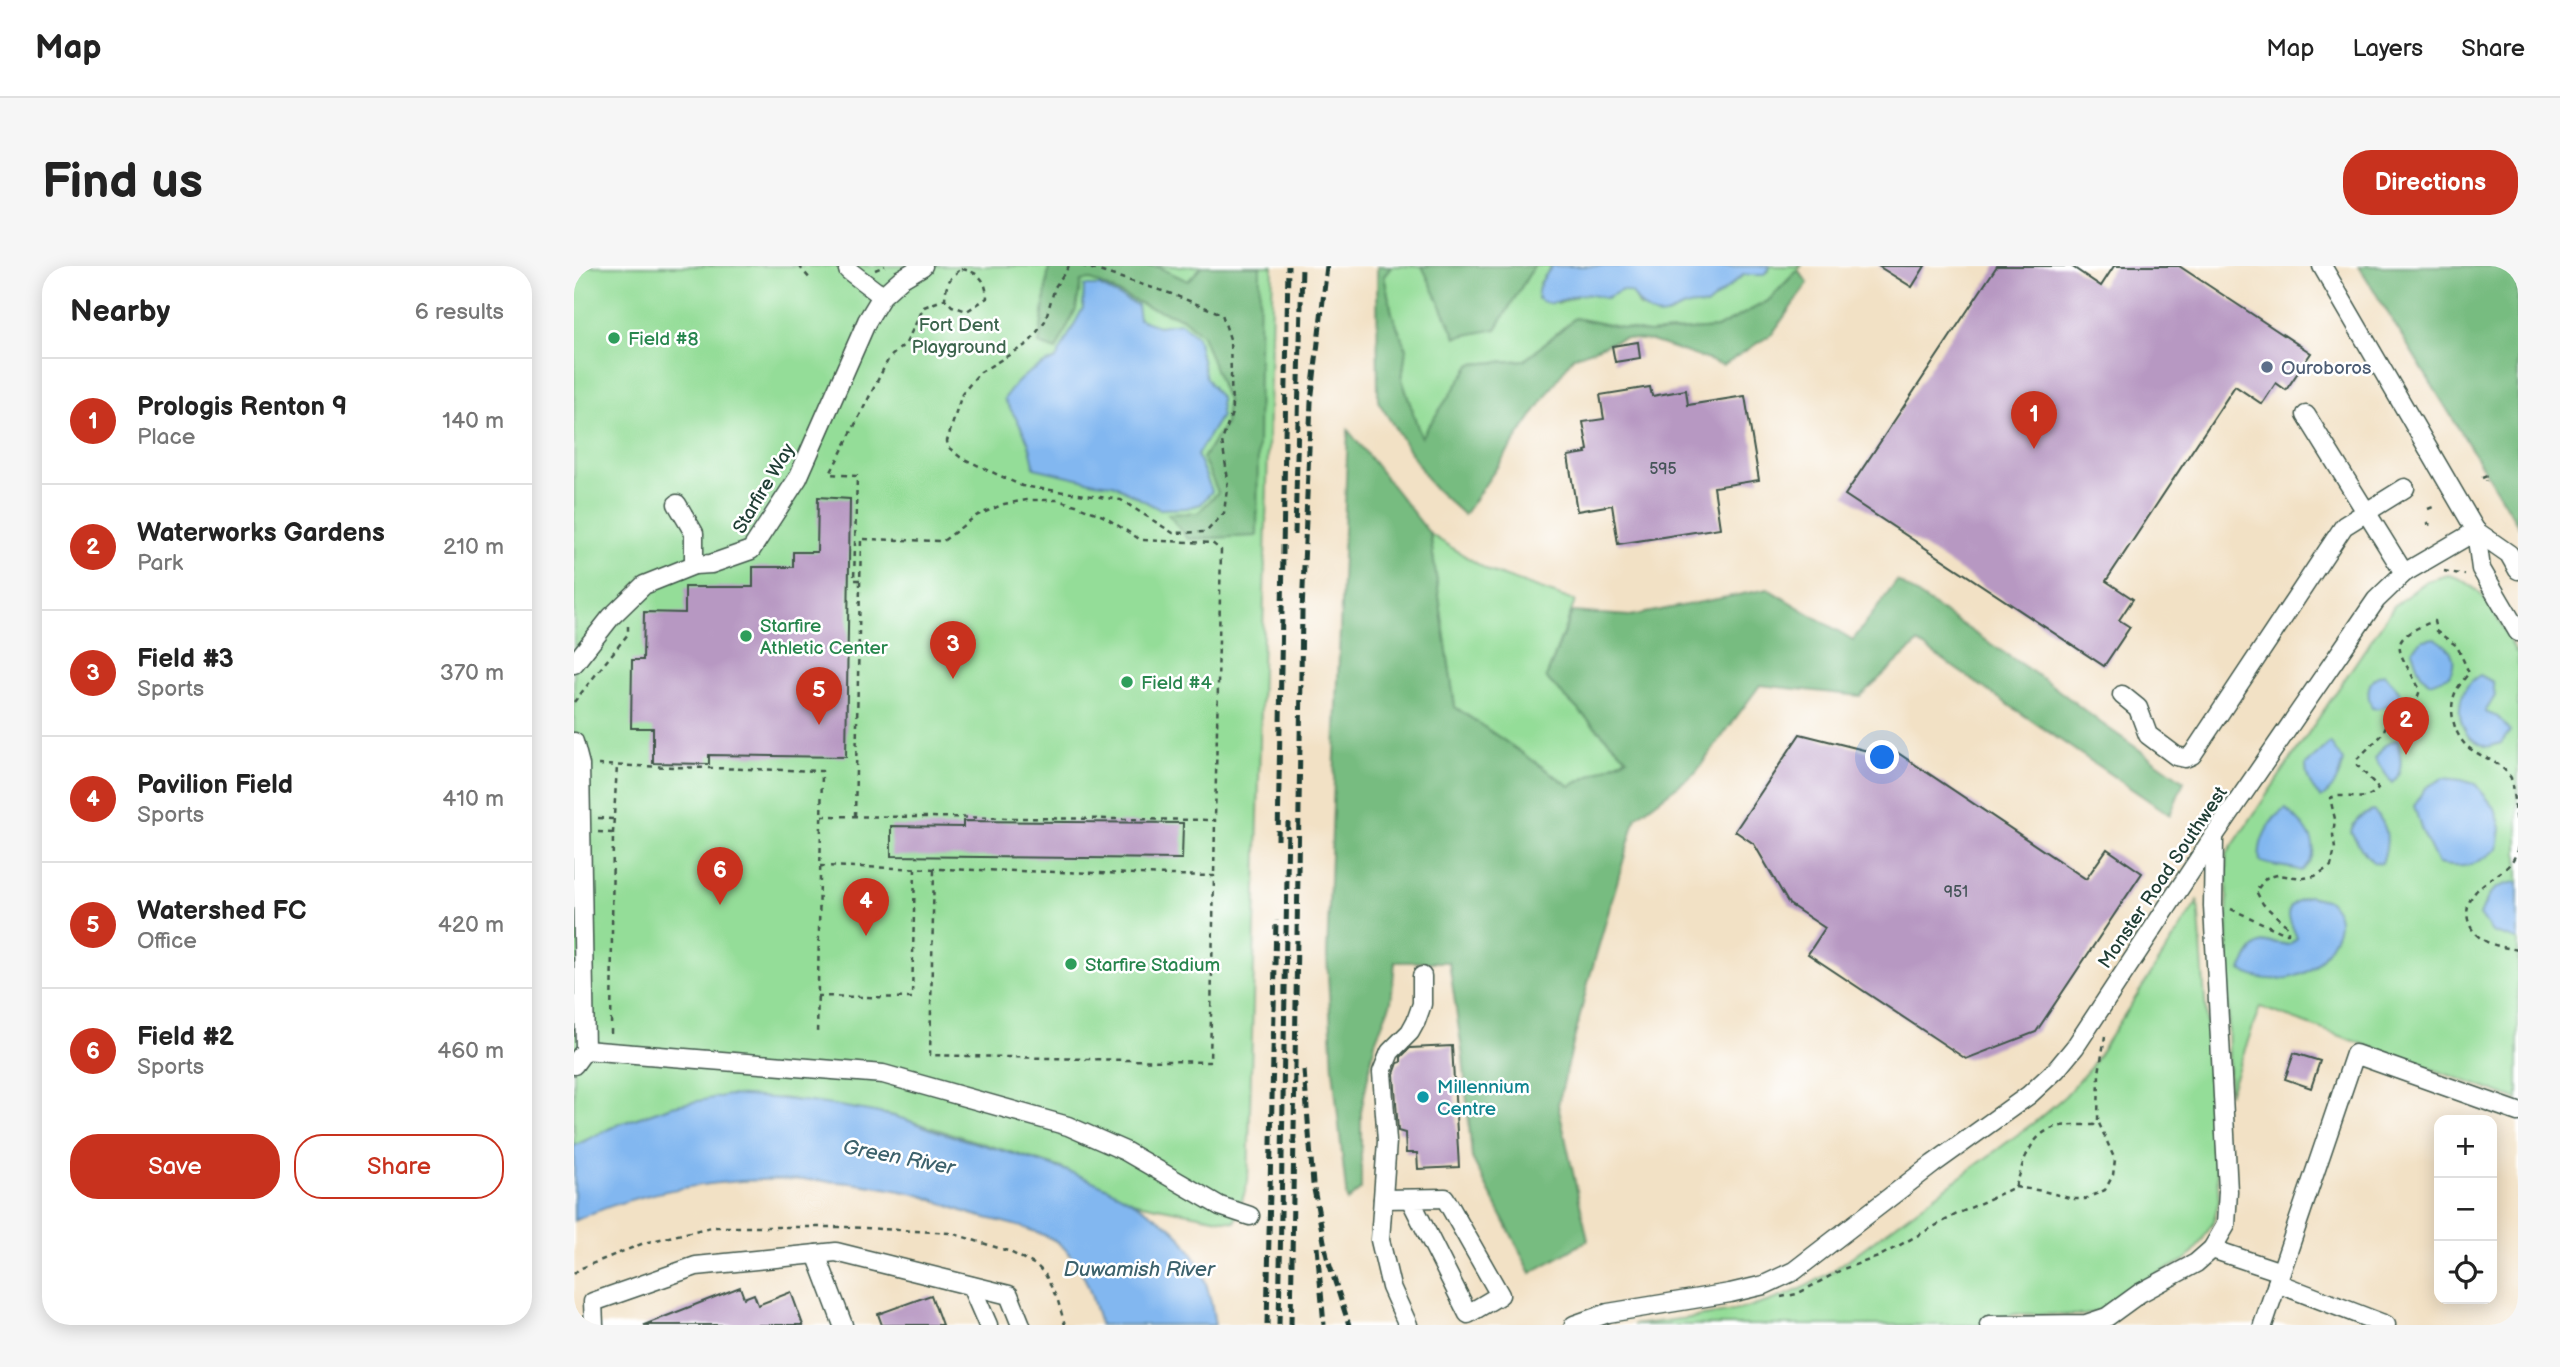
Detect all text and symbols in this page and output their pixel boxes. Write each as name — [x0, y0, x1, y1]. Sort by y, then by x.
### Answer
text: Map — [35, 28, 101, 68]
text: Map — [2266, 34, 2314, 63]
text: Layers — [2352, 34, 2423, 63]
text: Share — [2461, 34, 2525, 63]
button: Directions — [2343, 150, 2518, 215]
text: Find us — [42, 153, 203, 212]
text: Nearby — [70, 294, 170, 330]
text: 6 results — [415, 298, 504, 326]
park label: Fort Dent Playground — [911, 314, 1007, 359]
place label: Field #8 — [628, 328, 698, 351]
marker: Field #8 — [606, 330, 622, 346]
place label: Ouroboros — [2281, 357, 2372, 380]
marker: Ouroboros — [2259, 359, 2275, 375]
pin: 1 — [2011, 391, 2057, 449]
text: Prologis Renton 9 — [137, 392, 347, 423]
text: 1 — [88, 407, 98, 435]
text: 140 m — [442, 407, 504, 435]
text: Place — [137, 423, 195, 451]
street label: Starfire Way — [728, 439, 800, 538]
house number: 595 — [1649, 460, 1677, 479]
text: Waterworks Gardens — [137, 518, 385, 549]
text: 2 — [86, 533, 100, 561]
text: 210 m — [443, 533, 504, 561]
text: Park — [137, 549, 183, 577]
place label: Starfire Athletic Center — [760, 615, 889, 660]
pin: 3 — [930, 621, 976, 679]
marker: Starfire Athletic Center — [738, 628, 754, 644]
text: Field #3 — [137, 644, 234, 675]
text: 3 — [86, 659, 100, 687]
text: 370 m — [440, 659, 504, 687]
pin: 5 — [796, 667, 842, 725]
place label: Field #4 — [1141, 672, 1212, 695]
marker: Field #4 — [1119, 674, 1135, 690]
text: Sports — [137, 675, 204, 703]
pin: 2 — [2383, 697, 2429, 755]
your location — [1865, 740, 1899, 774]
text: Pavilion Field — [137, 770, 293, 801]
street label: Monster Road Southwest — [2094, 782, 2233, 973]
text: 4 — [86, 785, 100, 813]
text: 410 m — [442, 785, 504, 813]
text: Sports — [137, 801, 204, 829]
pin: 6 — [697, 847, 743, 905]
pin: 4 — [843, 878, 889, 936]
house number: 951 — [1944, 883, 1968, 902]
text: Watershed FC — [137, 896, 307, 927]
text: 5 — [86, 911, 100, 939]
text: 420 m — [438, 911, 504, 939]
text: Office — [137, 927, 197, 955]
place label: Starfire Stadium — [1085, 954, 1220, 977]
marker: Starfire Stadium — [1063, 956, 1079, 972]
text: Field #2 — [137, 1022, 234, 1053]
text: 6 — [86, 1037, 100, 1065]
text: 460 m — [437, 1037, 504, 1065]
text: Sports — [137, 1053, 204, 1081]
place label: Millennium Centre — [1437, 1076, 1530, 1121]
marker: Millennium Centre — [1415, 1089, 1431, 1105]
map controls — [2434, 1115, 2497, 1304]
button: + — [2434, 1115, 2497, 1178]
button: Save — [70, 1134, 280, 1199]
button: Share — [294, 1134, 504, 1199]
water label: Green River — [841, 1134, 958, 1181]
button: − — [2434, 1178, 2497, 1241]
button: locate — [2434, 1241, 2497, 1304]
water label: Duwamish River — [1063, 1257, 1216, 1282]

